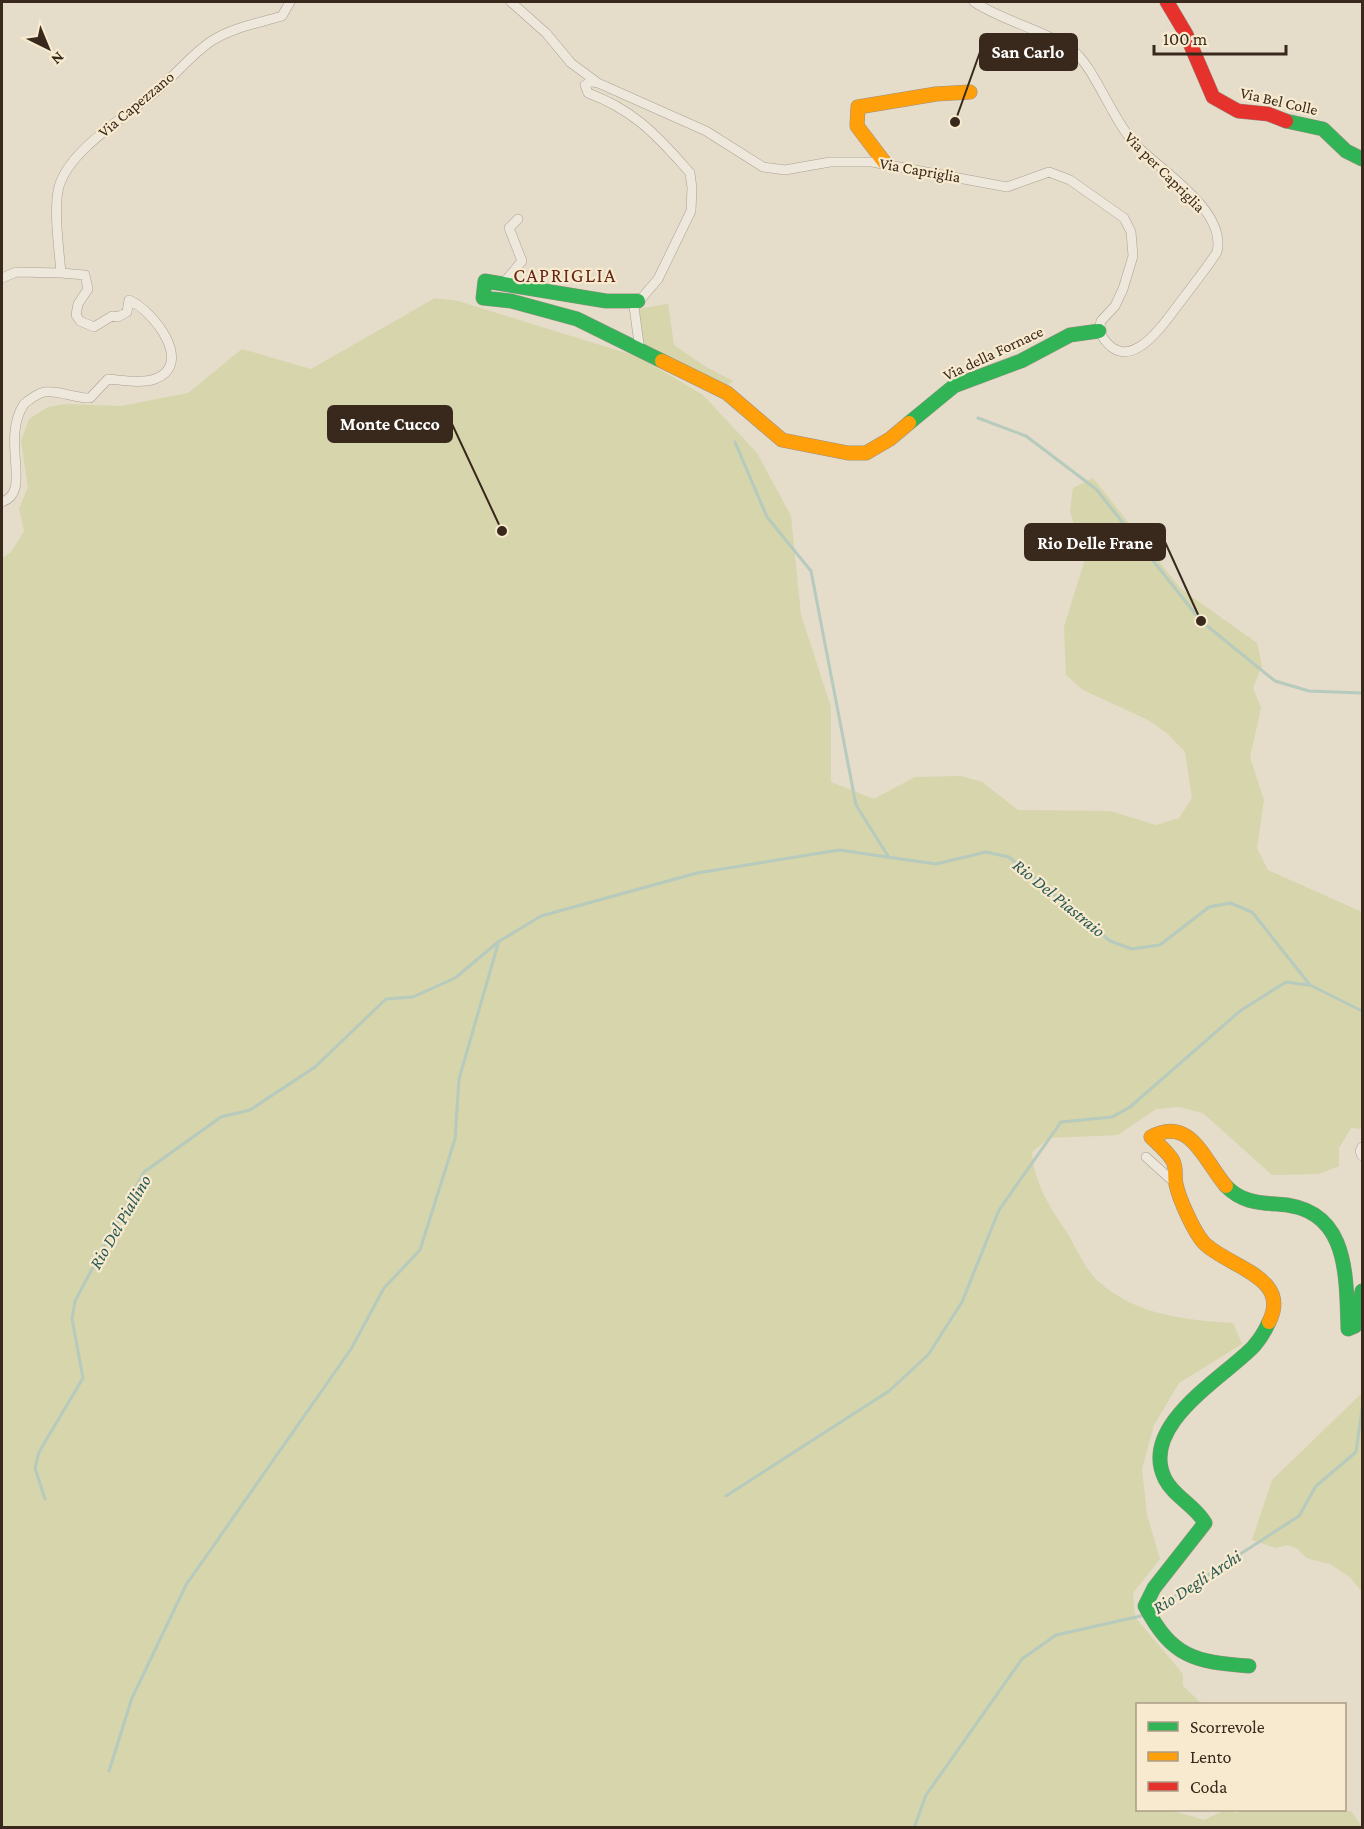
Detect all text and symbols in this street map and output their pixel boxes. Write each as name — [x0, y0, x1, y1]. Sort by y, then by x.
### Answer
north arrow — [18, 18, 78, 78]
scale bar — [1154, 18, 1286, 56]
text: 100 m — [1163, 29, 1208, 49]
callout: San Carlo — [980, 34, 1077, 70]
text: San Carlo — [992, 42, 1064, 62]
text: N — [48, 49, 68, 69]
street label: Via Capezzano — [95, 68, 178, 141]
street label: Via Bel Colle — [1239, 84, 1319, 118]
street label: Via per Capriglia — [1121, 128, 1209, 217]
street label: Via Capriglia — [878, 155, 962, 187]
district label: CAPRIGLIA — [513, 264, 617, 286]
street label: Via della Fornace — [940, 322, 1046, 384]
callout: Monte Cucco — [328, 406, 452, 442]
text: Monte Cucco — [340, 414, 440, 434]
callout: Rio Delle Frane — [1025, 524, 1165, 560]
text: Rio Delle Frane — [1037, 533, 1153, 553]
water label: Rio Del Piastraio — [1009, 855, 1109, 941]
water label: Rio Del Piallino — [85, 1171, 155, 1273]
water label: Rio Degli Archi — [1149, 1546, 1245, 1618]
legend — [1136, 1703, 1346, 1811]
text: Scorrevole — [1190, 1717, 1265, 1737]
text: Lento — [1190, 1747, 1231, 1767]
text: Coda — [1190, 1777, 1227, 1797]

